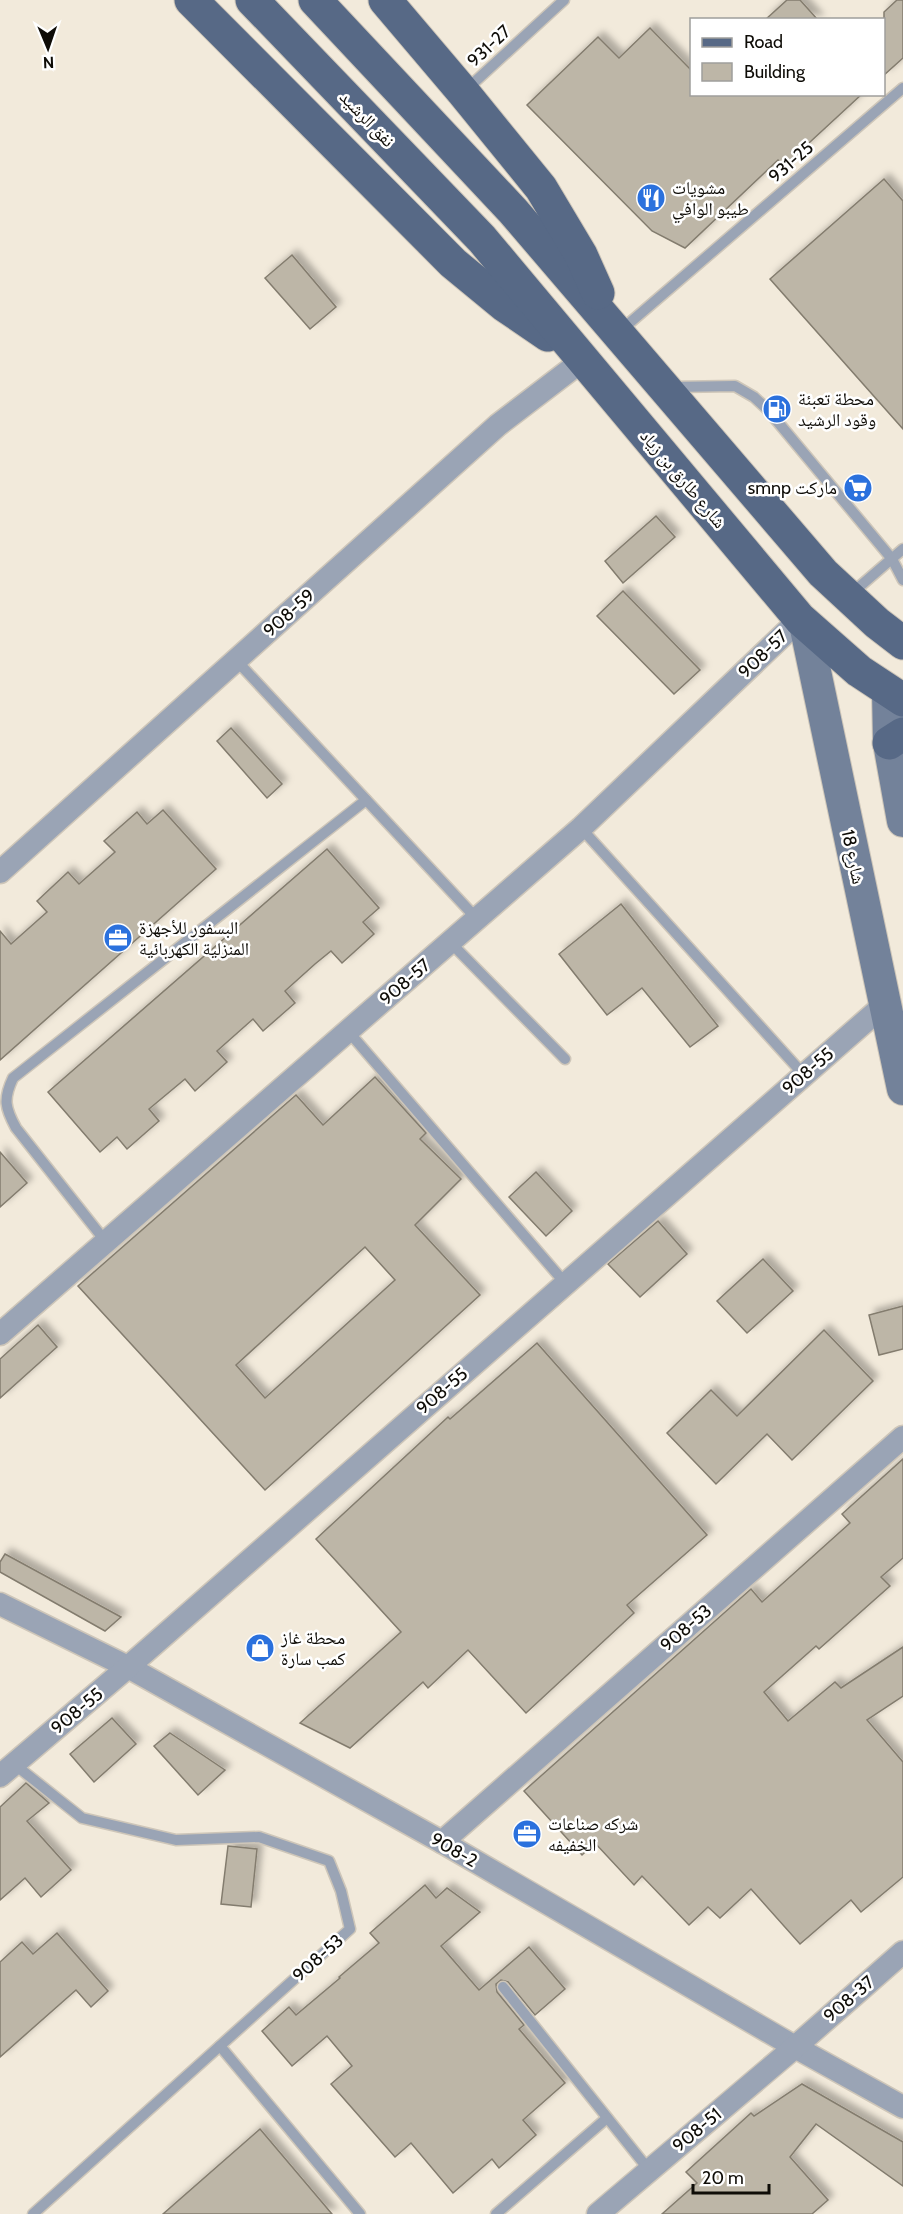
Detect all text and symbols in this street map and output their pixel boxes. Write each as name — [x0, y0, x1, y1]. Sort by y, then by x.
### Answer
north arrow — [18, 18, 78, 78]
legend — [690, 18, 885, 96]
street label: 931-27 — [463, 20, 515, 72]
text: Road — [744, 31, 783, 53]
text: N — [43, 53, 54, 72]
text: Building — [744, 61, 806, 83]
street label: نفق الرشيد — [335, 86, 399, 152]
street label: 931-25 — [764, 137, 818, 187]
place label: مشويات طيبو الوافي — [672, 177, 749, 224]
restaurant icon: مشويات طيبو الوافي — [635, 182, 667, 214]
place label: محطة تعبئة وقود الرشيد — [798, 388, 876, 431]
fuel station icon: محطة تعبئة وقود الرشيد — [761, 393, 793, 425]
street label: شارع طارق بن زياد — [635, 425, 731, 533]
supermarket icon: smnp ماركت — [842, 472, 874, 504]
place label: smnp ماركت — [748, 477, 837, 499]
street label: 908-59 — [259, 584, 319, 642]
street label: 908-57 — [734, 625, 792, 683]
street label: شارع 18 — [837, 828, 869, 886]
place label: البسفور للأجهزة المنزلية الكهربائية — [139, 917, 249, 960]
office icon: البسفور للأجهزة المنزلية الكهربائية — [102, 922, 134, 954]
street label: 908-57 — [375, 954, 435, 1010]
street label: 908-55 — [778, 1043, 838, 1099]
street label: 908-55 — [412, 1363, 472, 1419]
street label: 908-53 — [656, 1600, 716, 1656]
place label: محطة غاز كمب سارة — [280, 1627, 346, 1670]
shop icon: محطة غاز كمب سارة — [244, 1632, 276, 1664]
street label: 908-55 — [47, 1683, 107, 1739]
place label: شركه صناعات الخفيفه — [548, 1813, 638, 1856]
office icon: شركه صناعات الخفيفه — [511, 1818, 543, 1850]
street label: 908-2 — [427, 1828, 481, 1872]
street label: 908-53 — [288, 1929, 348, 1987]
street label: 908-37 — [819, 1971, 879, 2027]
street label: 908-51 — [668, 2103, 726, 2157]
scale bar — [693, 2157, 770, 2195]
text: 20 m — [702, 2167, 744, 2189]

